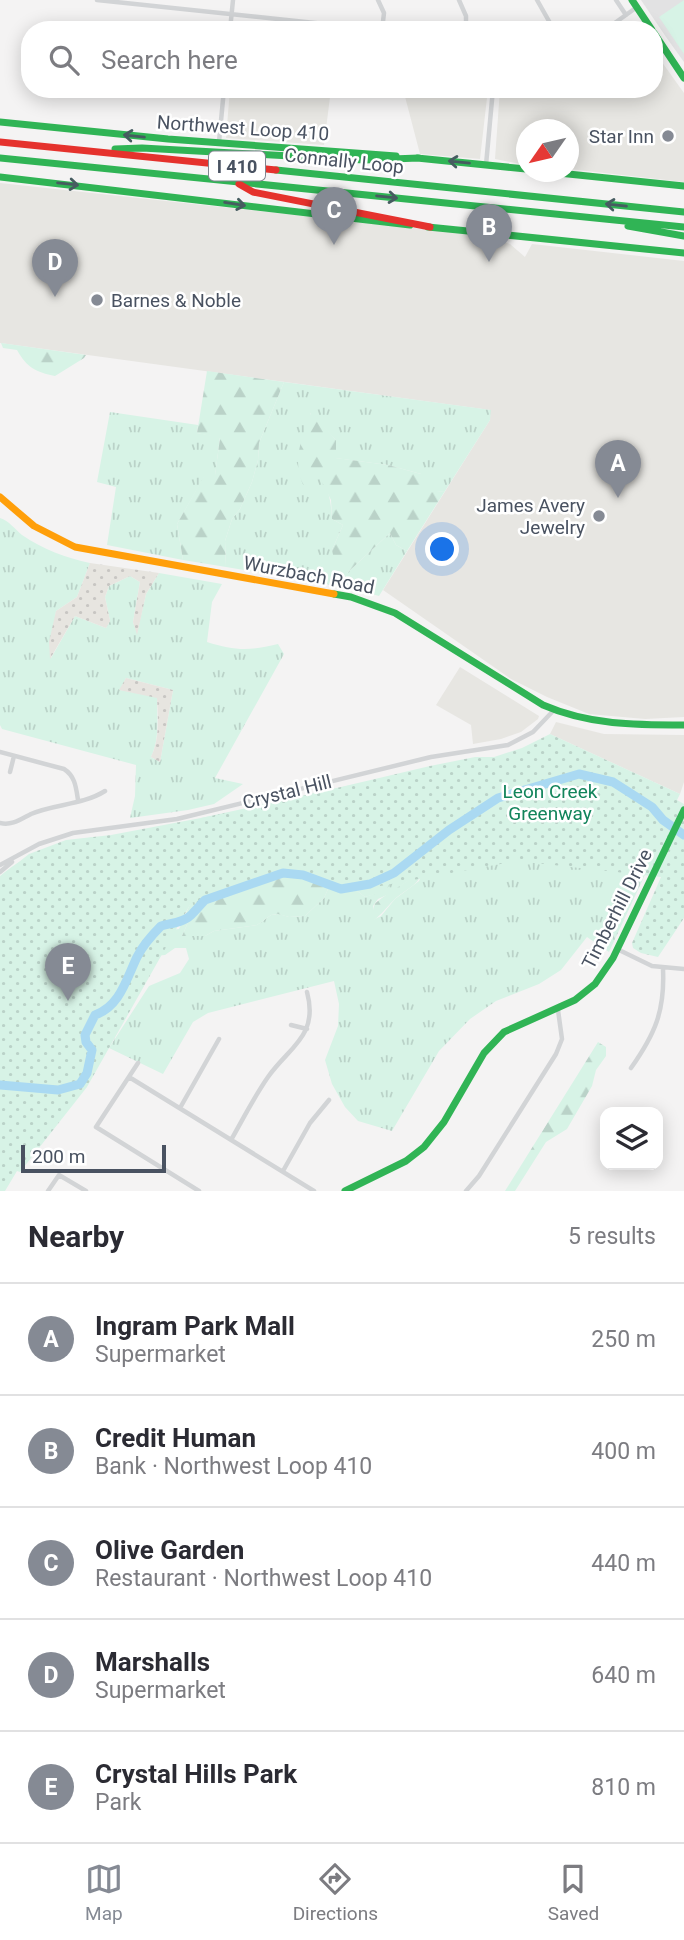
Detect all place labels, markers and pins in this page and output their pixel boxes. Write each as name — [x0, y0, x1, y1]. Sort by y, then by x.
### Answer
place label: Star Inn — [589, 125, 654, 148]
marker: Star Inn — [660, 128, 676, 144]
pin: C — [311, 187, 357, 245]
pin: B — [466, 204, 512, 262]
pin: D — [32, 239, 78, 297]
place label: Barnes & Noble — [111, 289, 241, 312]
marker: Barnes & Noble — [89, 292, 105, 308]
pin: A — [595, 440, 641, 498]
place label: James Avery Jewelry — [476, 494, 585, 539]
marker: James Avery Jewelry — [591, 508, 607, 524]
pin: E — [45, 943, 91, 1001]

